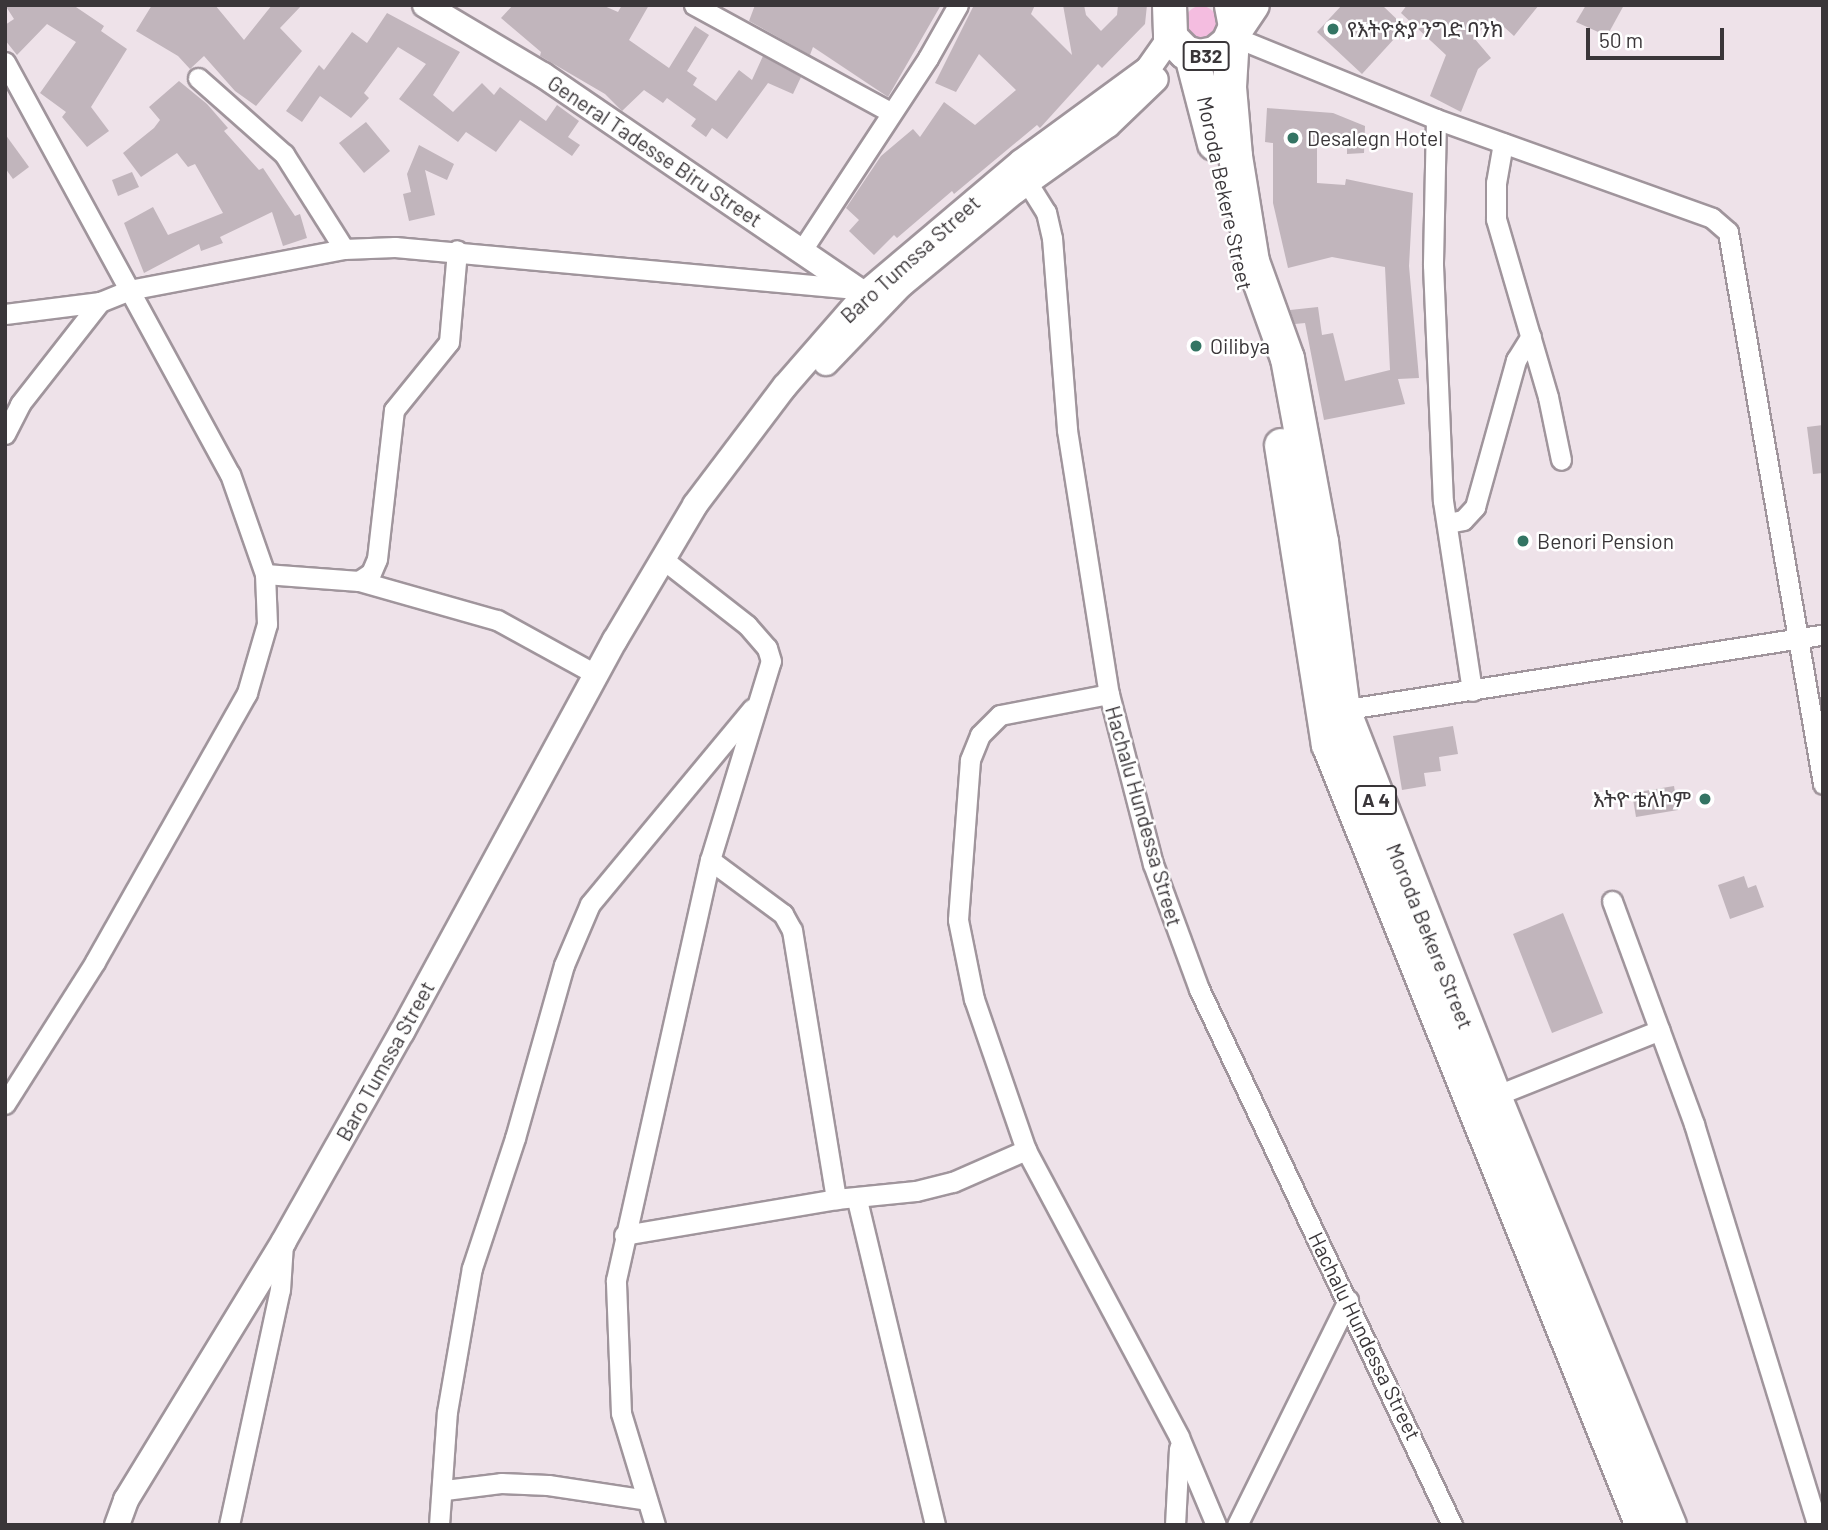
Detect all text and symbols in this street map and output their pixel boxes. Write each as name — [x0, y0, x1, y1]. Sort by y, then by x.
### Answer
scale bar — [1590, 14, 1728, 58]
place label: የእትዮጵያ ንግድ ባንክ — [1347, 16, 1504, 42]
marker: የእትዮጵያ ንግድ ባንክ — [1325, 21, 1341, 37]
text: 50 m — [1599, 27, 1643, 52]
road number: B32 — [1182, 40, 1230, 72]
street label: General Tadesse Biru Street — [543, 70, 767, 232]
street label: Moroda Bekere Street — [1192, 94, 1258, 292]
place label: Desalegn Hotel — [1307, 125, 1443, 151]
marker: Desalegn Hotel — [1285, 130, 1301, 146]
street label: Baro Tumssa Street — [835, 190, 985, 328]
place label: Oilibya — [1210, 333, 1270, 359]
marker: Oilibya — [1188, 338, 1204, 354]
place label: Benori Pension — [1537, 528, 1674, 554]
marker: Benori Pension — [1515, 533, 1531, 549]
street label: Hachalu Hundessa Street — [1100, 703, 1188, 929]
road number: A 4 — [1353, 785, 1399, 816]
place label: እትዮ ቴለኮም — [1593, 786, 1691, 812]
marker: እትዮ ቴለኮም — [1697, 791, 1713, 807]
street label: Moroda Bekere Street — [1381, 840, 1479, 1032]
street label: Baro Tumssa Street — [331, 977, 439, 1145]
street label: Hachalu Hundessa Street — [1304, 1228, 1426, 1444]

